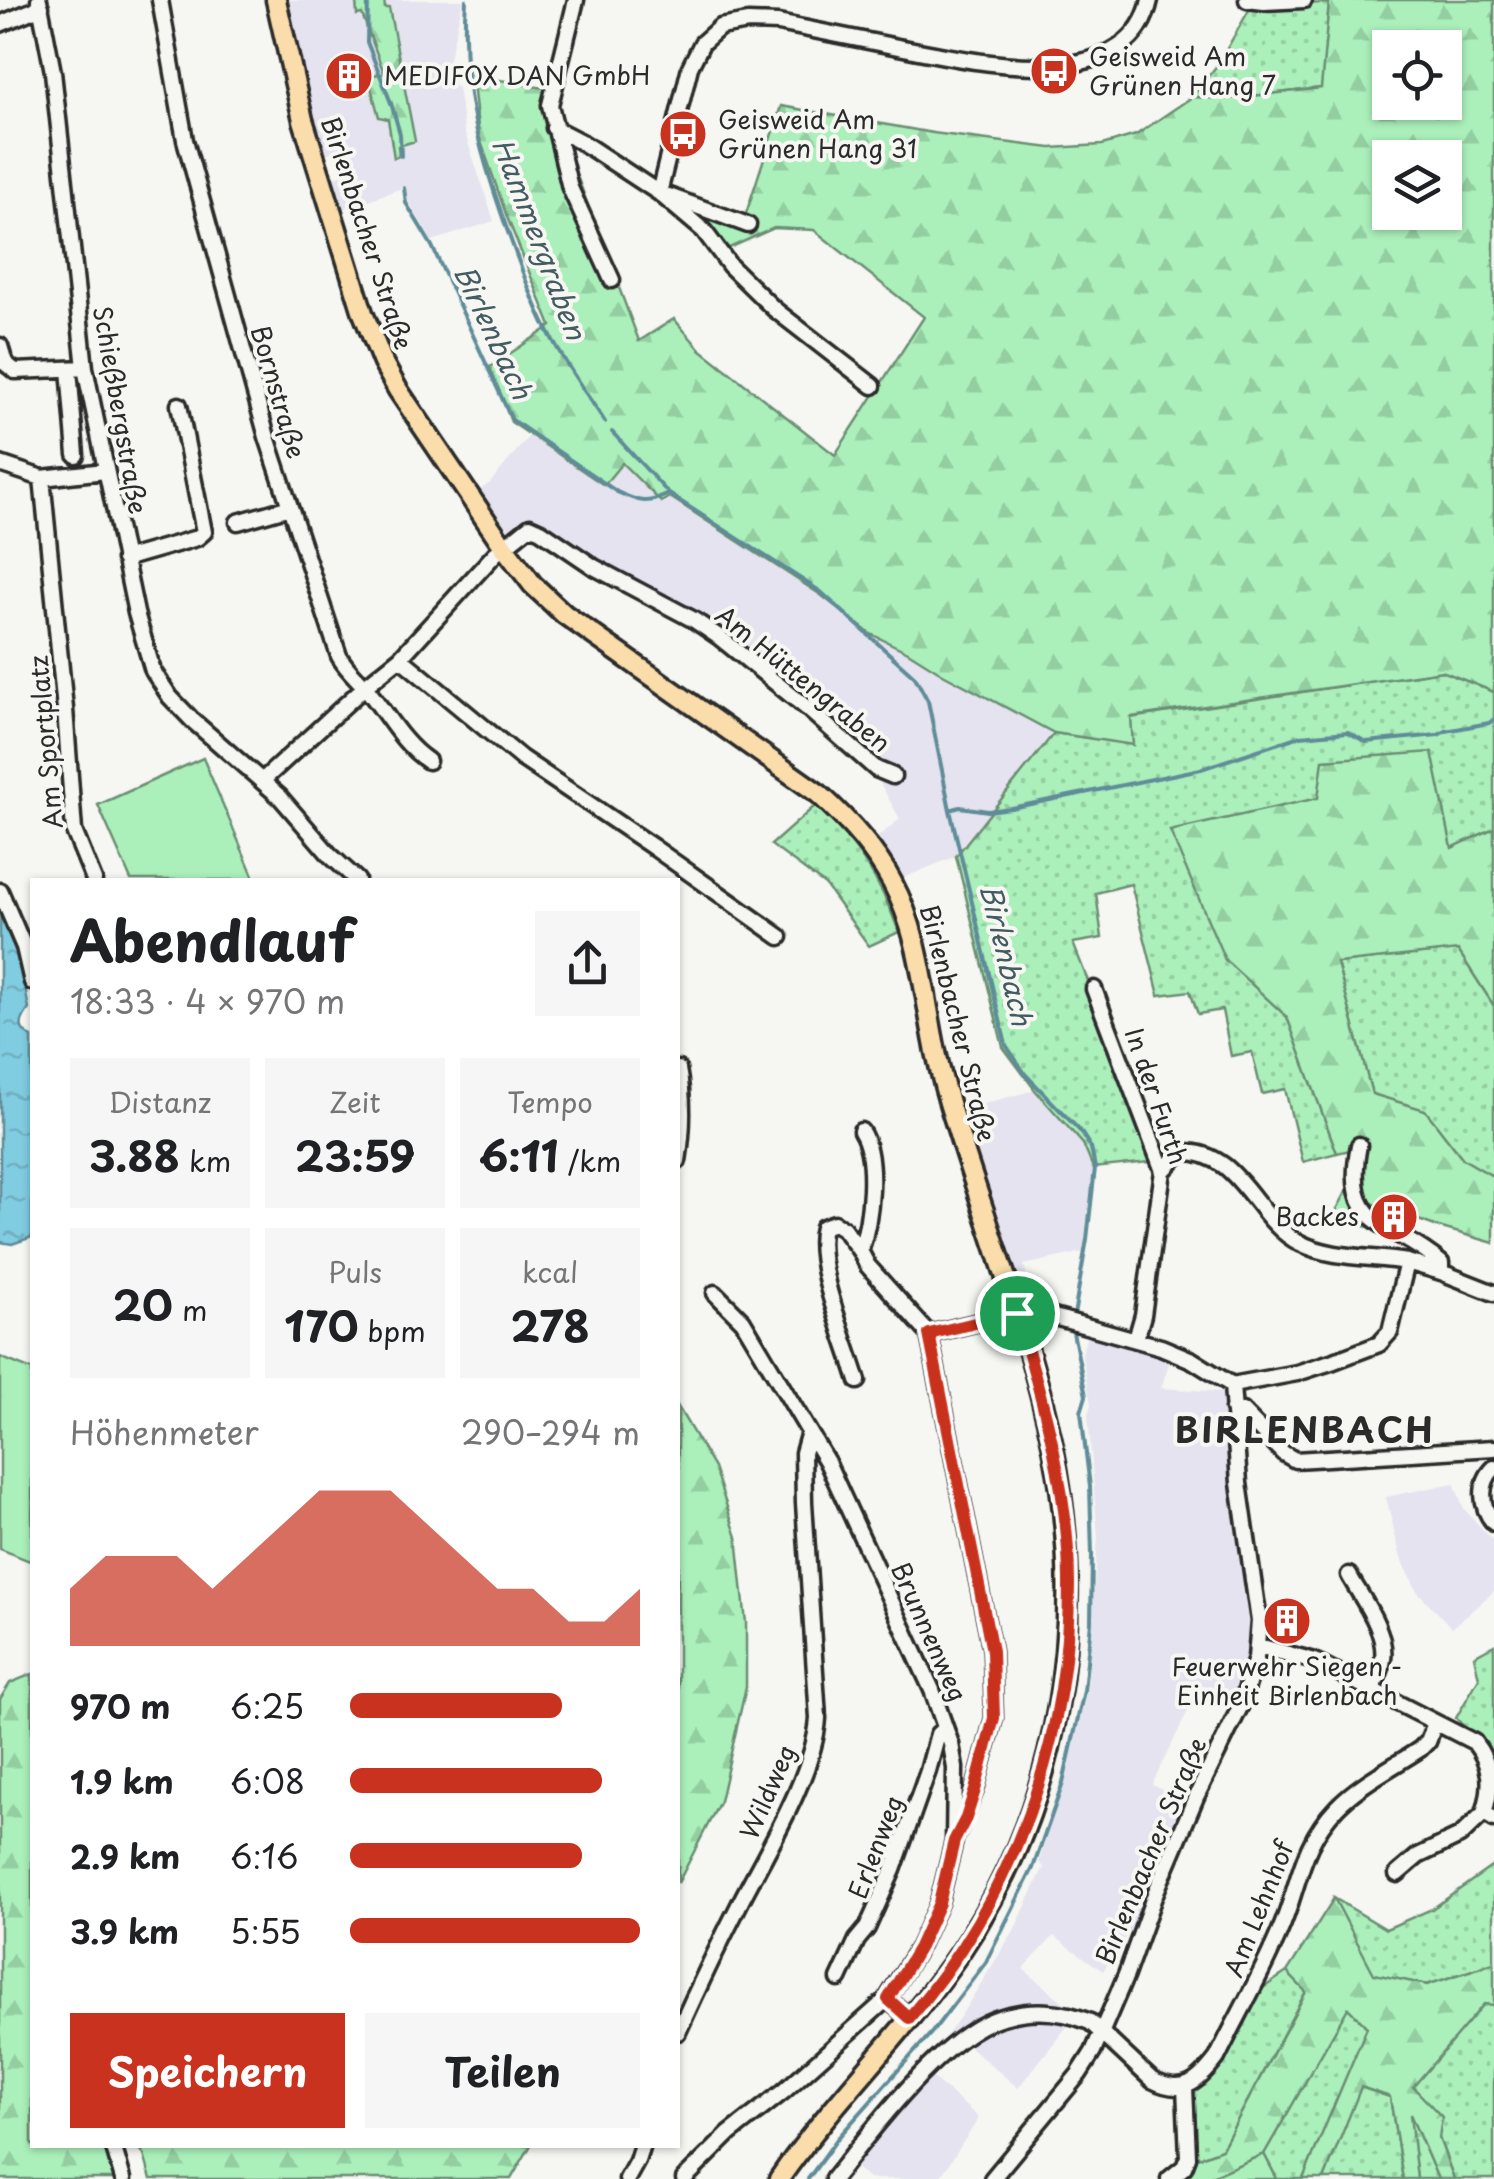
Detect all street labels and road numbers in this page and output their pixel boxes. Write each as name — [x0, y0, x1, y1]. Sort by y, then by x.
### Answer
street label: Birlenbacher Straße — [312, 111, 424, 354]
street label: Schießbergstraße — [84, 303, 158, 517]
street label: Bornstraße — [242, 321, 316, 463]
street label: Am Hüttengraben — [708, 595, 900, 761]
street label: Am Sportplatz — [18, 654, 72, 830]
street label: Birlenbacher Straße — [911, 900, 1007, 1145]
street label: In der Furth — [1116, 1022, 1198, 1169]
street label: Brunnenweg — [882, 1556, 978, 1707]
street label: Birlenbacher Straße — [1085, 1731, 1215, 1970]
street label: Wildweg — [729, 1738, 805, 1845]
street label: Erlenweg — [838, 1789, 912, 1904]
street label: Am Lehnhof — [1214, 1833, 1303, 1982]

